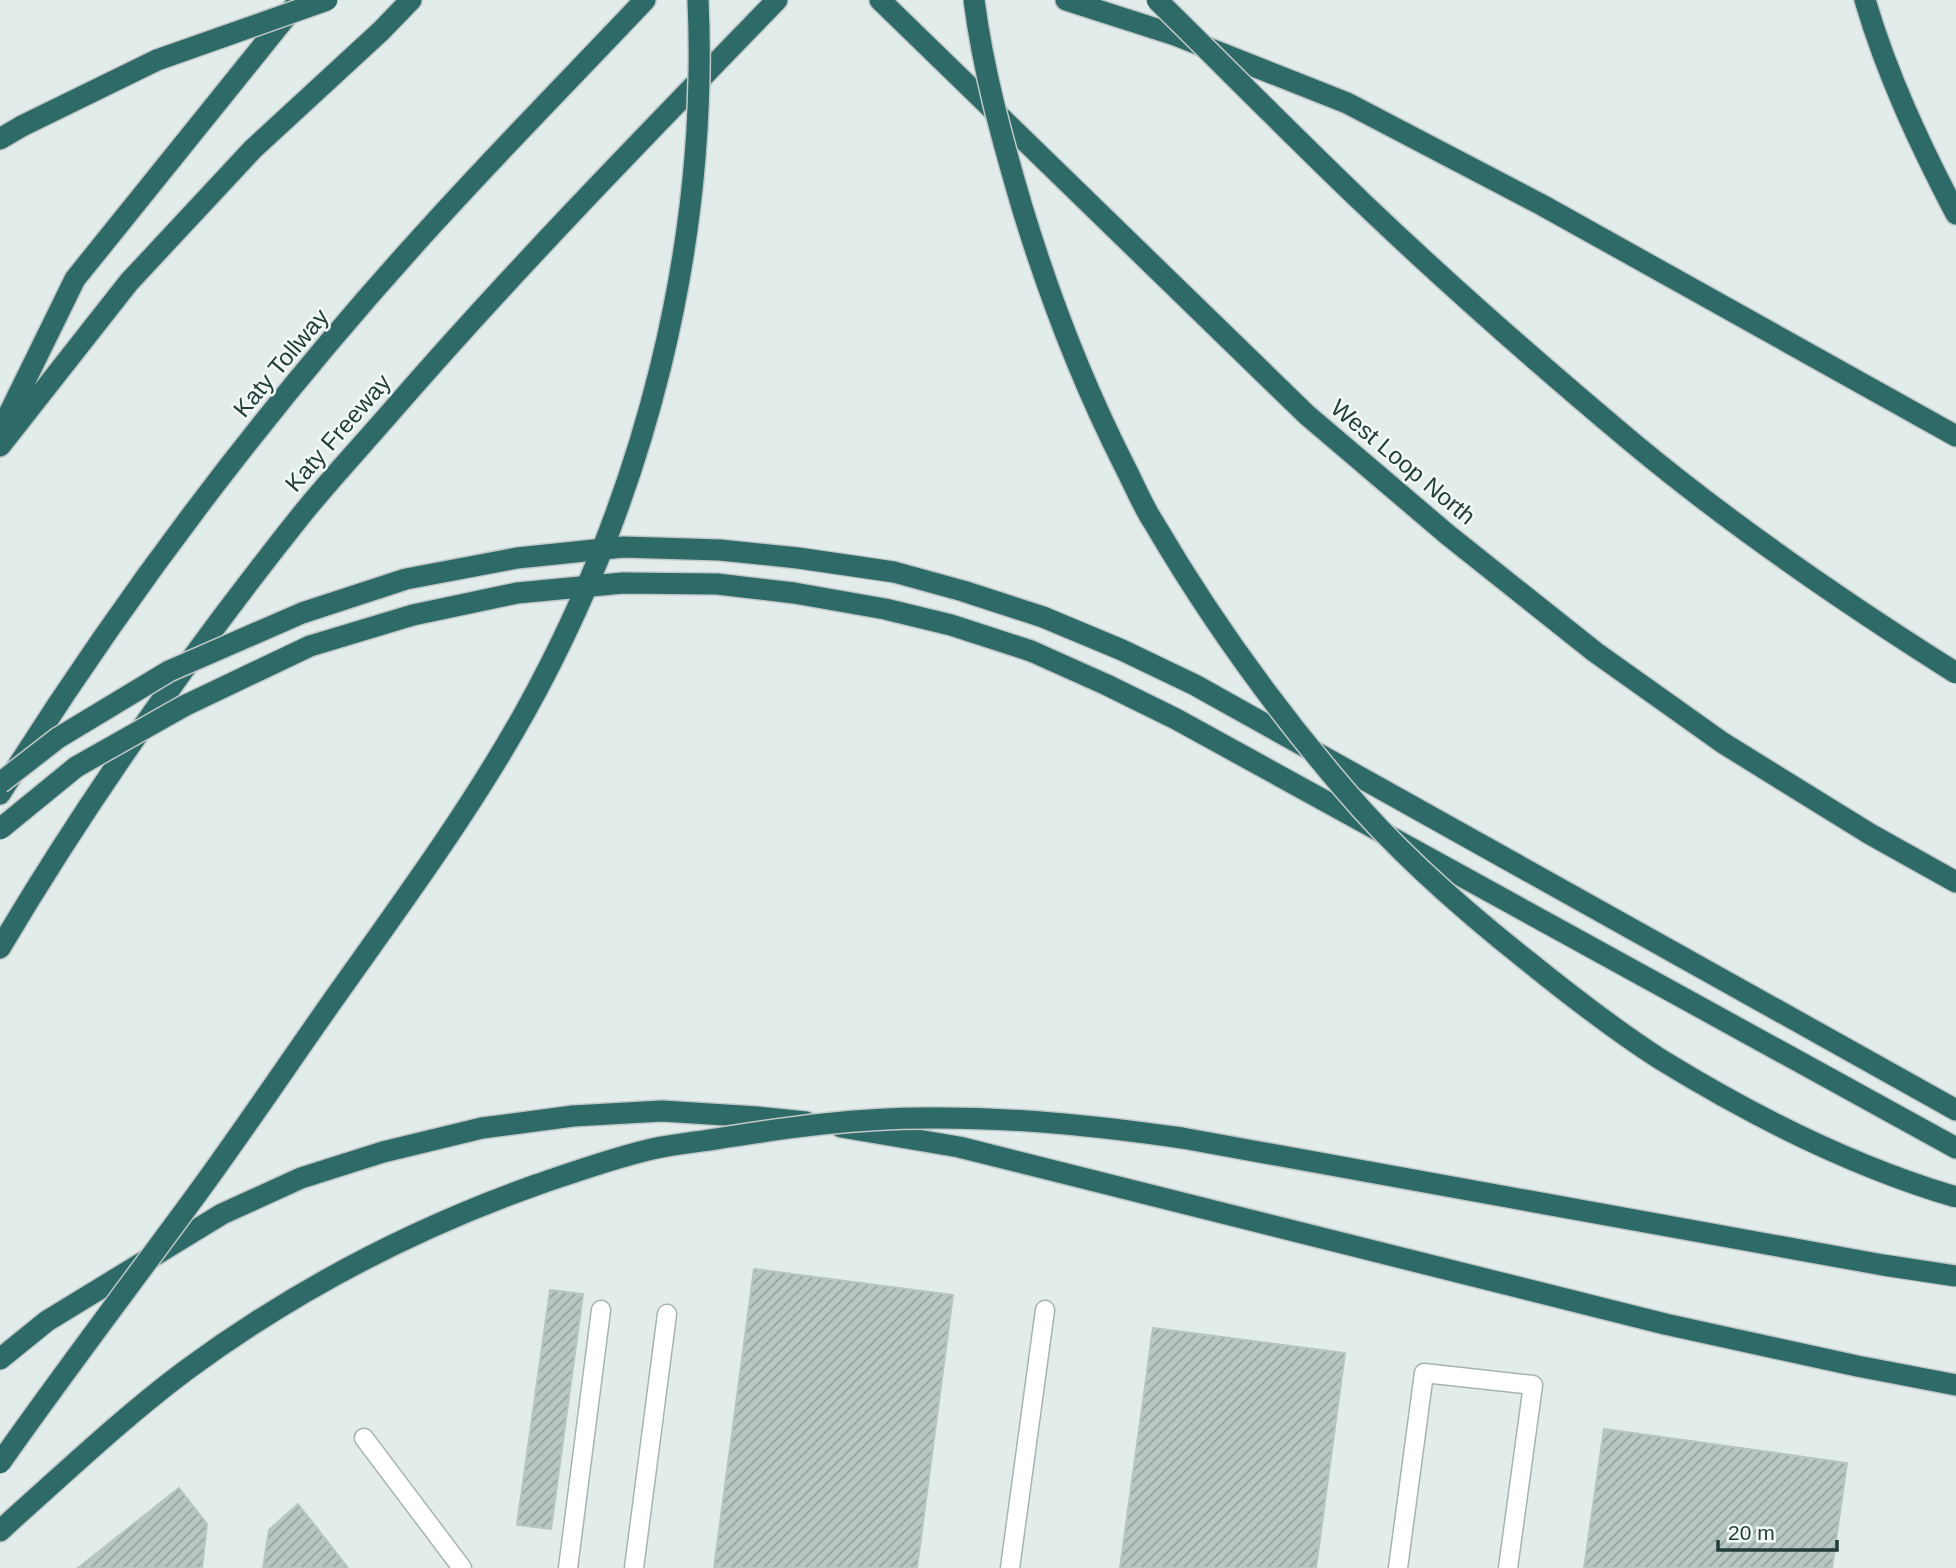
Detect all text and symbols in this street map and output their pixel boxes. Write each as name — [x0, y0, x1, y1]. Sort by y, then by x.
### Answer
street label: Katy Tollway — [228, 303, 334, 422]
street label: Katy Freeway — [279, 368, 396, 497]
street label: West Loop North — [1326, 394, 1481, 530]
scale bar — [1718, 1508, 1837, 1552]
text: 20 m — [1728, 1521, 1775, 1544]

